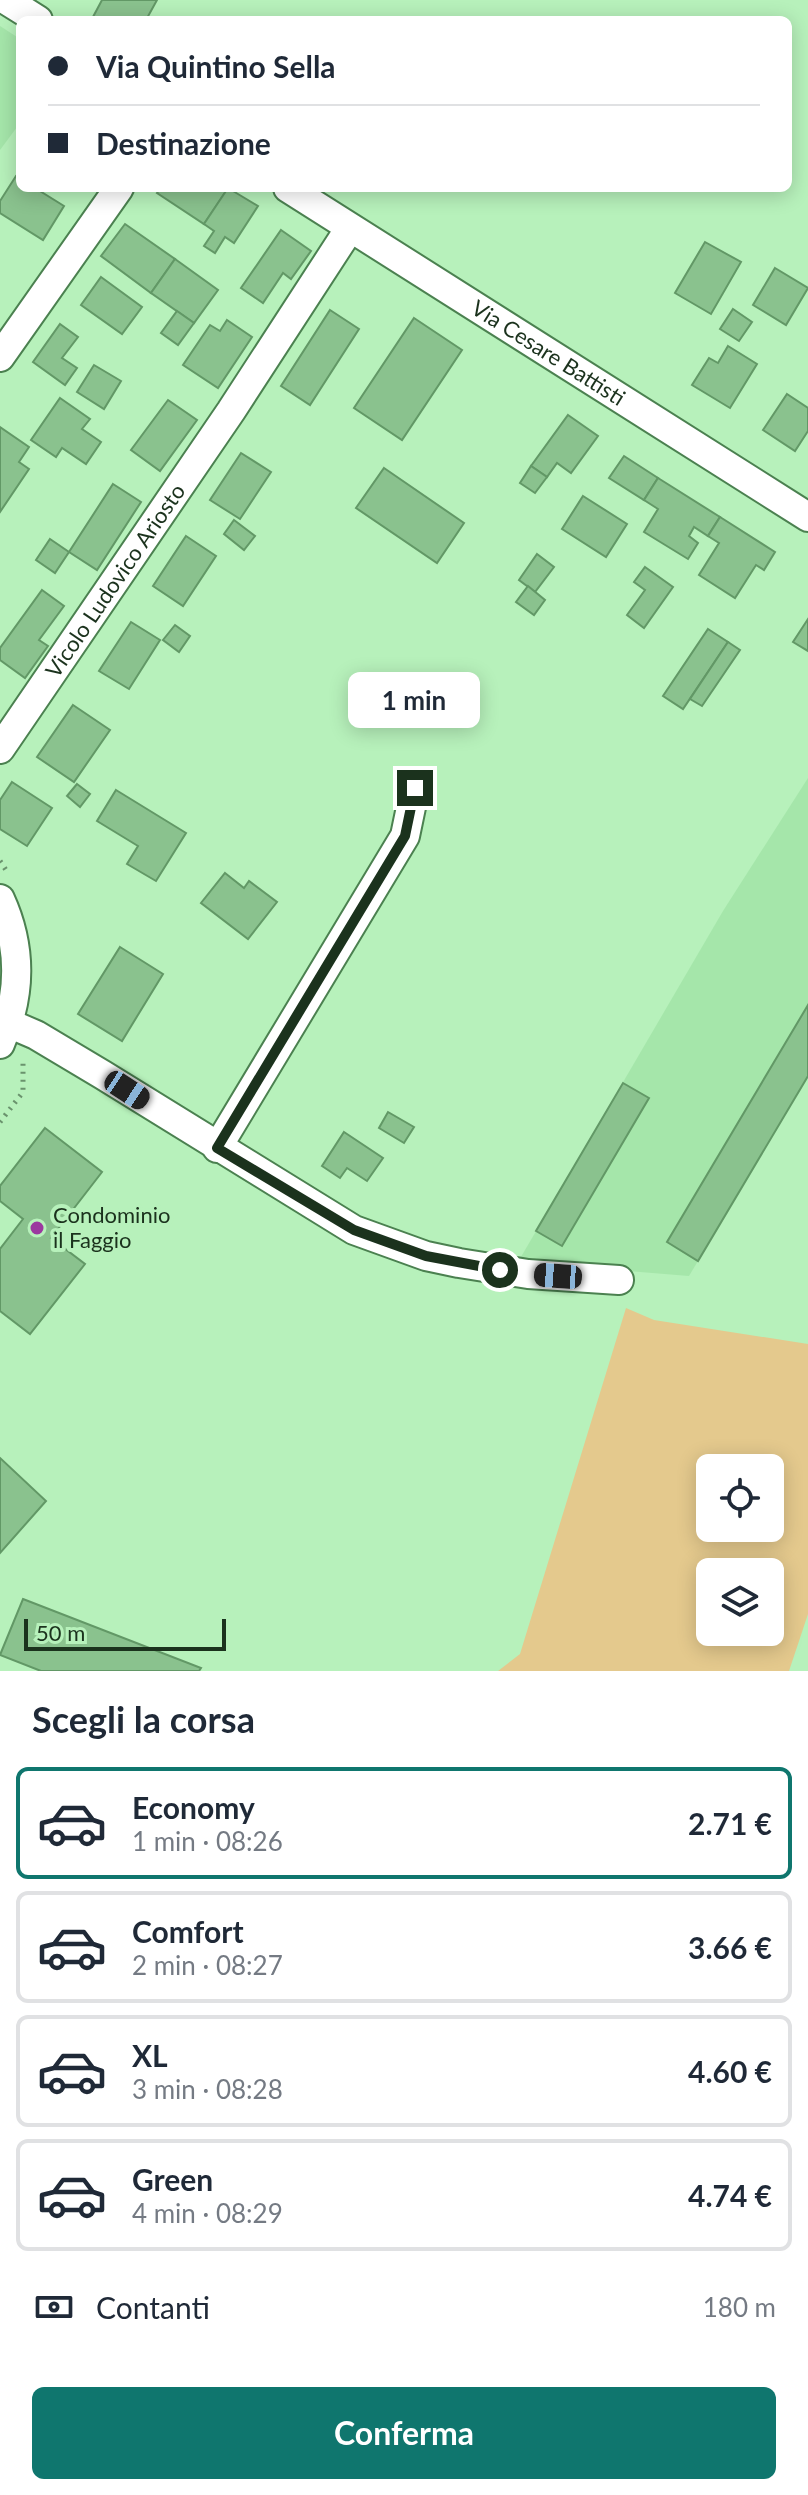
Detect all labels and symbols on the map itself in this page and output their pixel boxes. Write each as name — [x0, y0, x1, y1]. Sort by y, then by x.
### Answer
street label: Via Cesare Battisti — [467, 294, 630, 411]
street label: Vicolo Ludovico Ariosto — [39, 478, 190, 682]
callout: 1 min — [349, 672, 481, 728]
route end — [397, 770, 433, 806]
car — [100, 1067, 154, 1113]
place label: Condominio il Faggio — [53, 1201, 170, 1253]
marker: Condominio il Faggio — [28, 1219, 46, 1237]
route start — [482, 1252, 518, 1288]
car — [533, 1262, 583, 1290]
scale bar — [24, 1615, 226, 1651]

